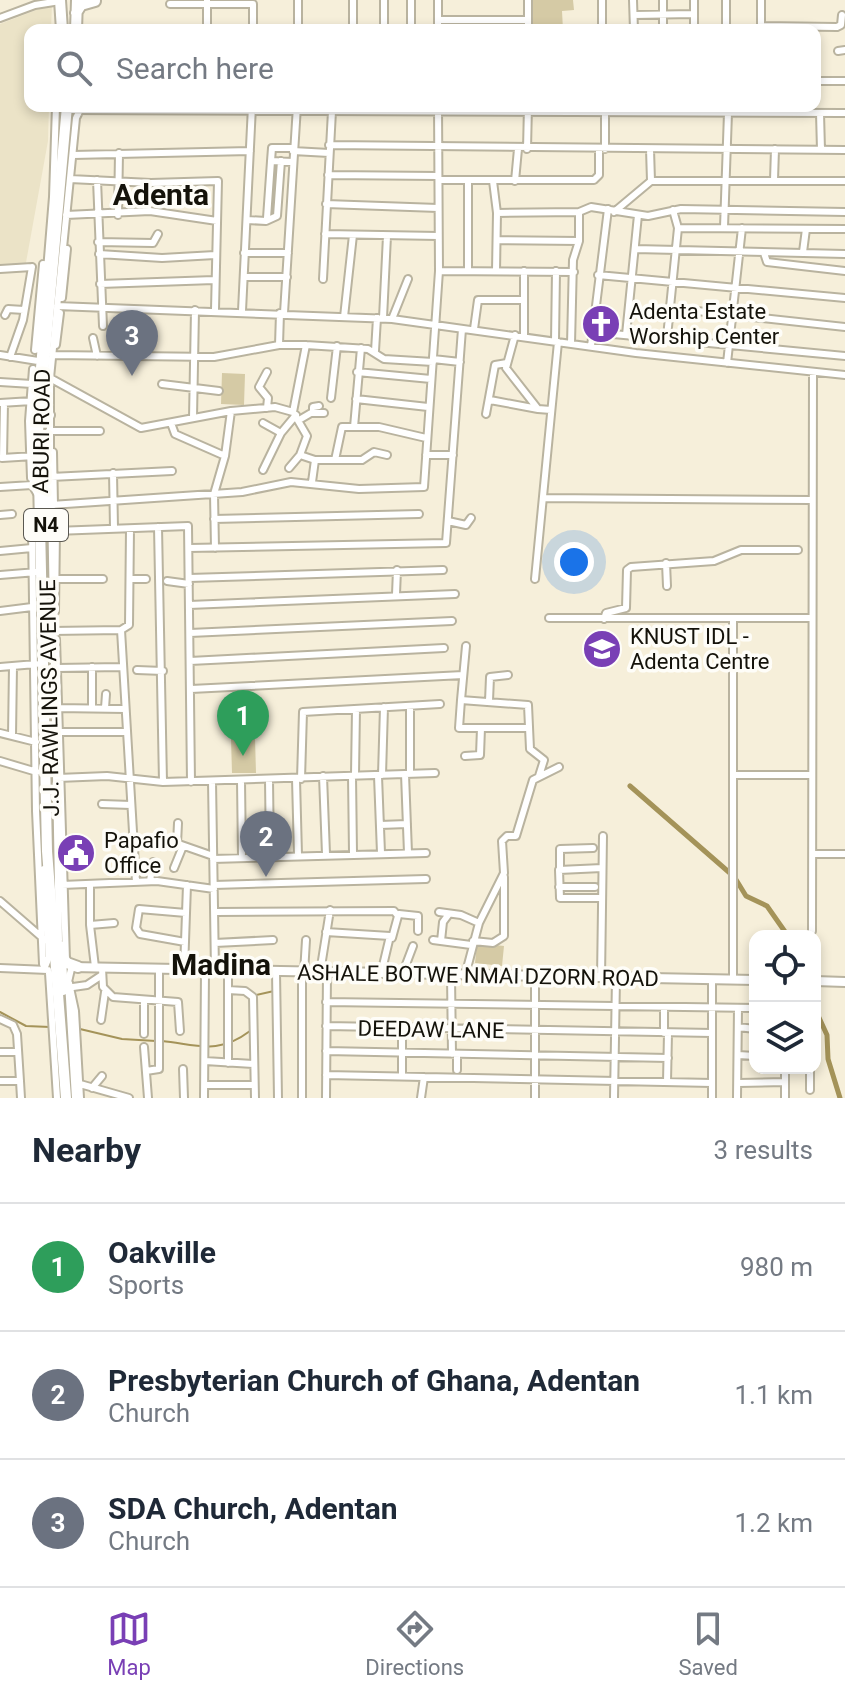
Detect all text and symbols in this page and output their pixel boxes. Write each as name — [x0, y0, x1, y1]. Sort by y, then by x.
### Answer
search box — [24, 24, 821, 112]
icon: search — [52, 46, 96, 90]
text: Search here — [116, 51, 274, 86]
district label: Adenta — [113, 177, 209, 212]
place label: Adenta Estate Worship Center — [629, 299, 780, 349]
church icon: Adenta Estate Worship Center — [580, 303, 622, 345]
pin: 3 — [106, 310, 158, 376]
street label: ABURI ROAD — [28, 369, 55, 494]
road number: N4 — [24, 509, 68, 541]
your location — [554, 542, 594, 582]
street label: J.J. RAWLINGS AVENUE — [35, 579, 64, 817]
place label: KNUST IDL - Adenta Centre — [630, 624, 769, 674]
school or university icon: KNUST IDL - Adenta Centre — [581, 628, 623, 670]
pin: 1 — [217, 690, 269, 756]
pin: 2 — [240, 811, 292, 877]
place label: Papafio Office — [104, 828, 179, 878]
public building icon: Papafio Office — [55, 832, 97, 874]
map controls — [749, 930, 821, 1074]
button: locate — [749, 930, 821, 1002]
district label: Madina — [171, 947, 271, 982]
street label: ASHALE BOTWE NMAI DZORN ROAD — [297, 960, 659, 991]
button: layers — [749, 1002, 821, 1074]
street label: DEEDAW LANE — [357, 1016, 505, 1043]
text: Nearby — [32, 1130, 141, 1170]
text: 3 results — [714, 1135, 813, 1165]
text: Oakville — [108, 1235, 216, 1270]
text: 1 — [51, 1252, 65, 1282]
text: 980 m — [740, 1252, 813, 1282]
text: Sports — [108, 1270, 184, 1300]
text: Presbyterian Church of Ghana, Adentan — [108, 1363, 640, 1398]
text: 2 — [51, 1380, 65, 1410]
text: 1.1 km — [734, 1380, 813, 1410]
text: Church — [108, 1398, 190, 1428]
text: SDA Church, Adentan — [108, 1491, 398, 1526]
text: 3 — [51, 1508, 65, 1538]
text: 1.2 km — [734, 1508, 813, 1538]
text: Church — [108, 1526, 190, 1556]
tab: Map — [107, 1607, 151, 1680]
tab: Directions — [365, 1607, 464, 1680]
tab: Saved — [678, 1607, 738, 1680]

